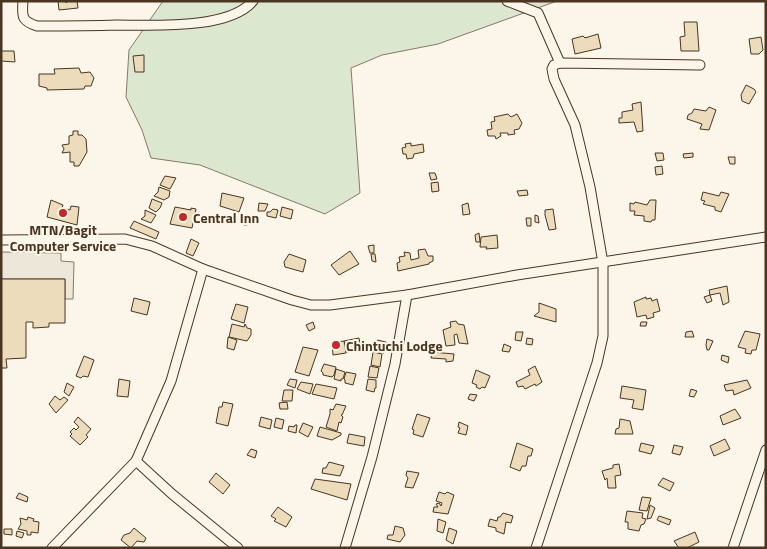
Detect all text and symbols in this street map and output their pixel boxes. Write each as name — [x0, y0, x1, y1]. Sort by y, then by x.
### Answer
marker: MTN/Bagit Computer Service — [57, 207, 69, 219]
place label: Central Inn — [193, 207, 259, 228]
marker: Central Inn — [177, 211, 189, 223]
place label: MTN/Bagit Computer Service — [10, 219, 116, 256]
place label: Chintuchi Lodge — [346, 335, 443, 356]
marker: Chintuchi Lodge — [330, 339, 342, 351]

